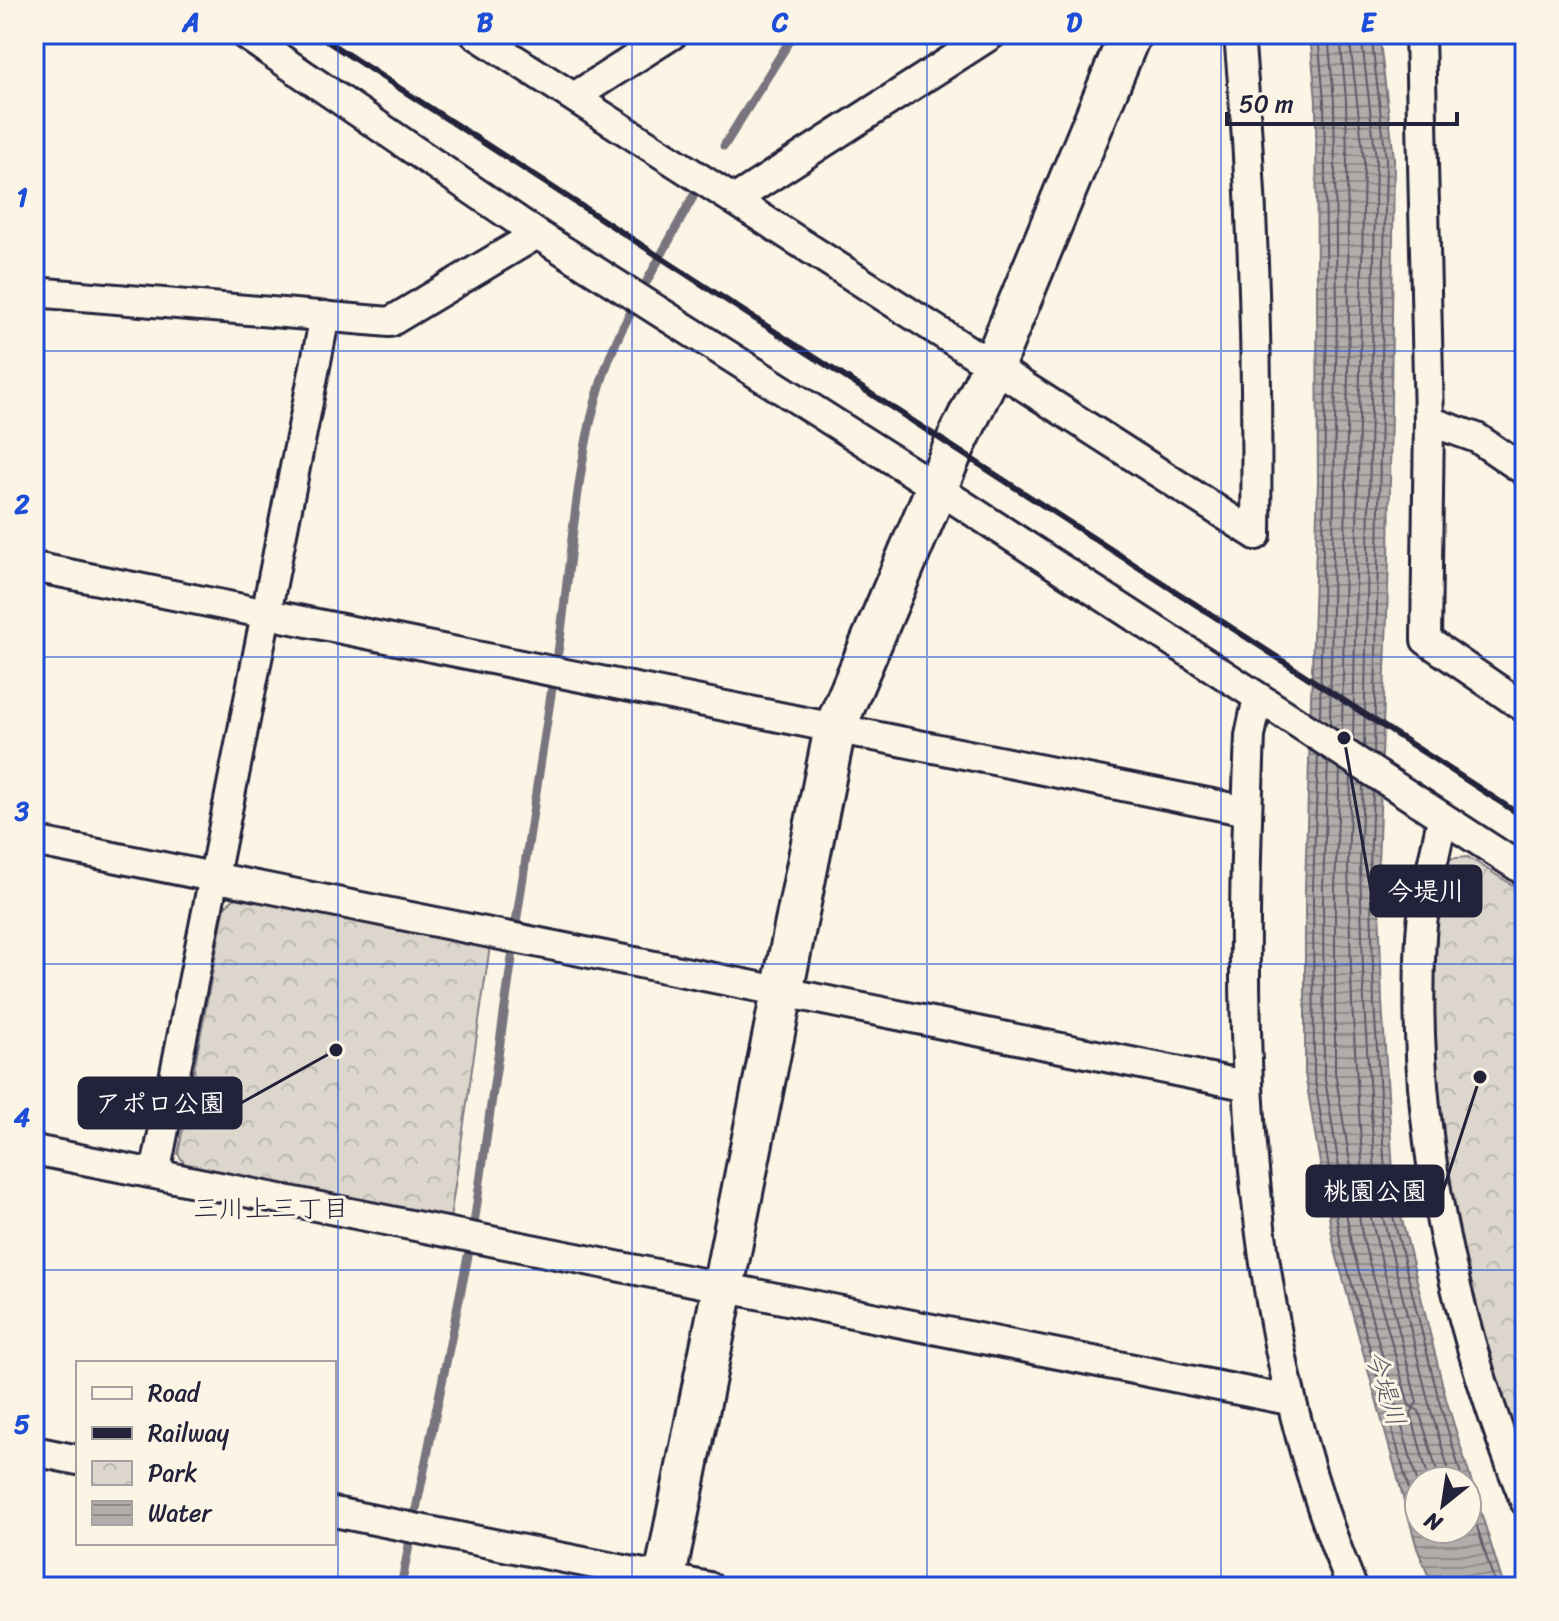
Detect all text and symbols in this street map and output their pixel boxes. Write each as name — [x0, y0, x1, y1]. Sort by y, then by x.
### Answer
text: A — [181, 0, 200, 45]
text: B — [477, 0, 494, 45]
text: C — [771, 0, 789, 45]
text: D — [1066, 0, 1082, 45]
text: E — [1361, 0, 1378, 45]
scale bar — [1227, 76, 1457, 126]
text: 50 m — [1239, 83, 1294, 125]
text: 1 — [16, 174, 28, 220]
text: 2 — [13, 481, 30, 527]
text: 3 — [14, 788, 30, 834]
callout: 今堤川 — [1371, 866, 1481, 916]
text: 今堤川 — [1387, 868, 1465, 914]
callout: アポロ公園 — [79, 1078, 241, 1128]
text: アポロ公園 — [95, 1080, 225, 1126]
text: 4 — [14, 1094, 30, 1140]
callout: 桃園公園 — [1307, 1166, 1443, 1216]
text: 桃園公園 — [1323, 1168, 1427, 1214]
district label: 三川上三丁目 — [193, 1185, 349, 1231]
water label: 今堤川 — [1353, 1344, 1419, 1432]
legend — [76, 1361, 336, 1545]
text: Road — [148, 1372, 202, 1414]
text: 5 — [14, 1401, 30, 1447]
text: Railway — [148, 1412, 230, 1454]
text: Park — [148, 1452, 197, 1494]
north arrow — [1403, 1465, 1483, 1545]
text: Water — [148, 1492, 213, 1534]
text: N — [1416, 1501, 1450, 1543]

